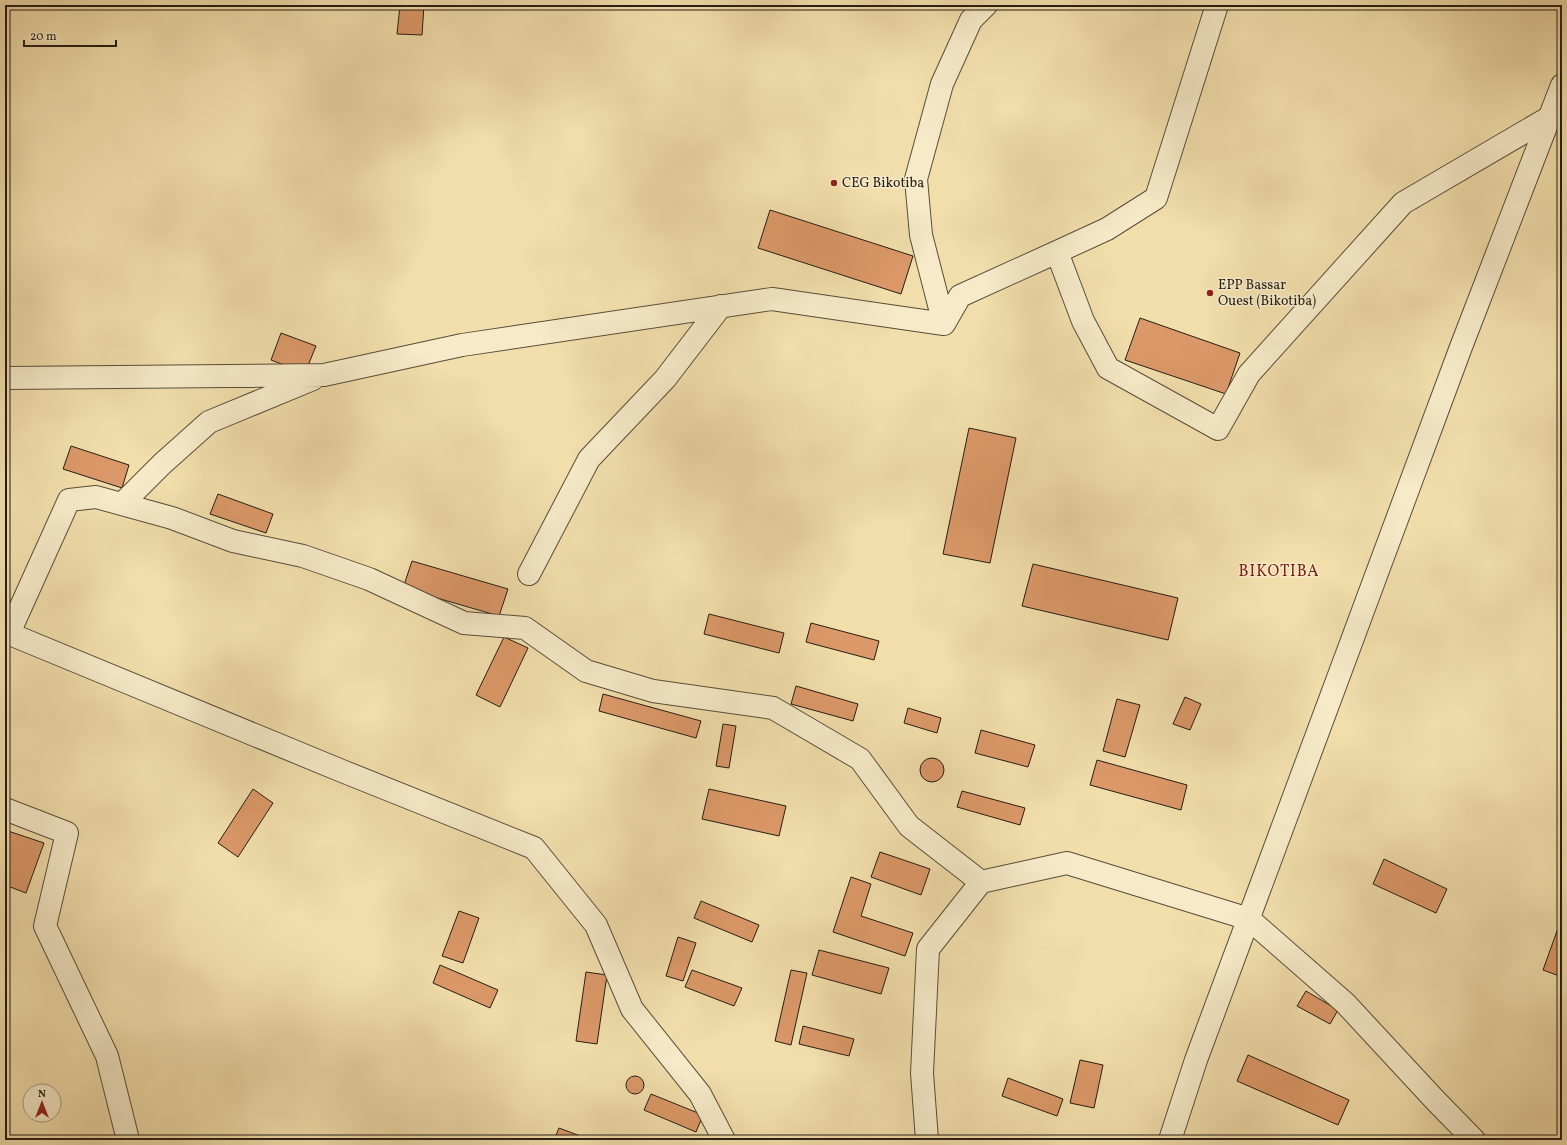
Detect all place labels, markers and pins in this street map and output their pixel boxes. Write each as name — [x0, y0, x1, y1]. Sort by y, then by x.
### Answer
place label: CEG Bikotiba — [842, 174, 924, 193]
marker: CEG Bikotiba — [829, 178, 839, 188]
place label: EPP Bassar Ouest (Bikotiba) — [1218, 276, 1316, 311]
marker: EPP Bassar Ouest (Bikotiba) — [1205, 288, 1215, 298]

